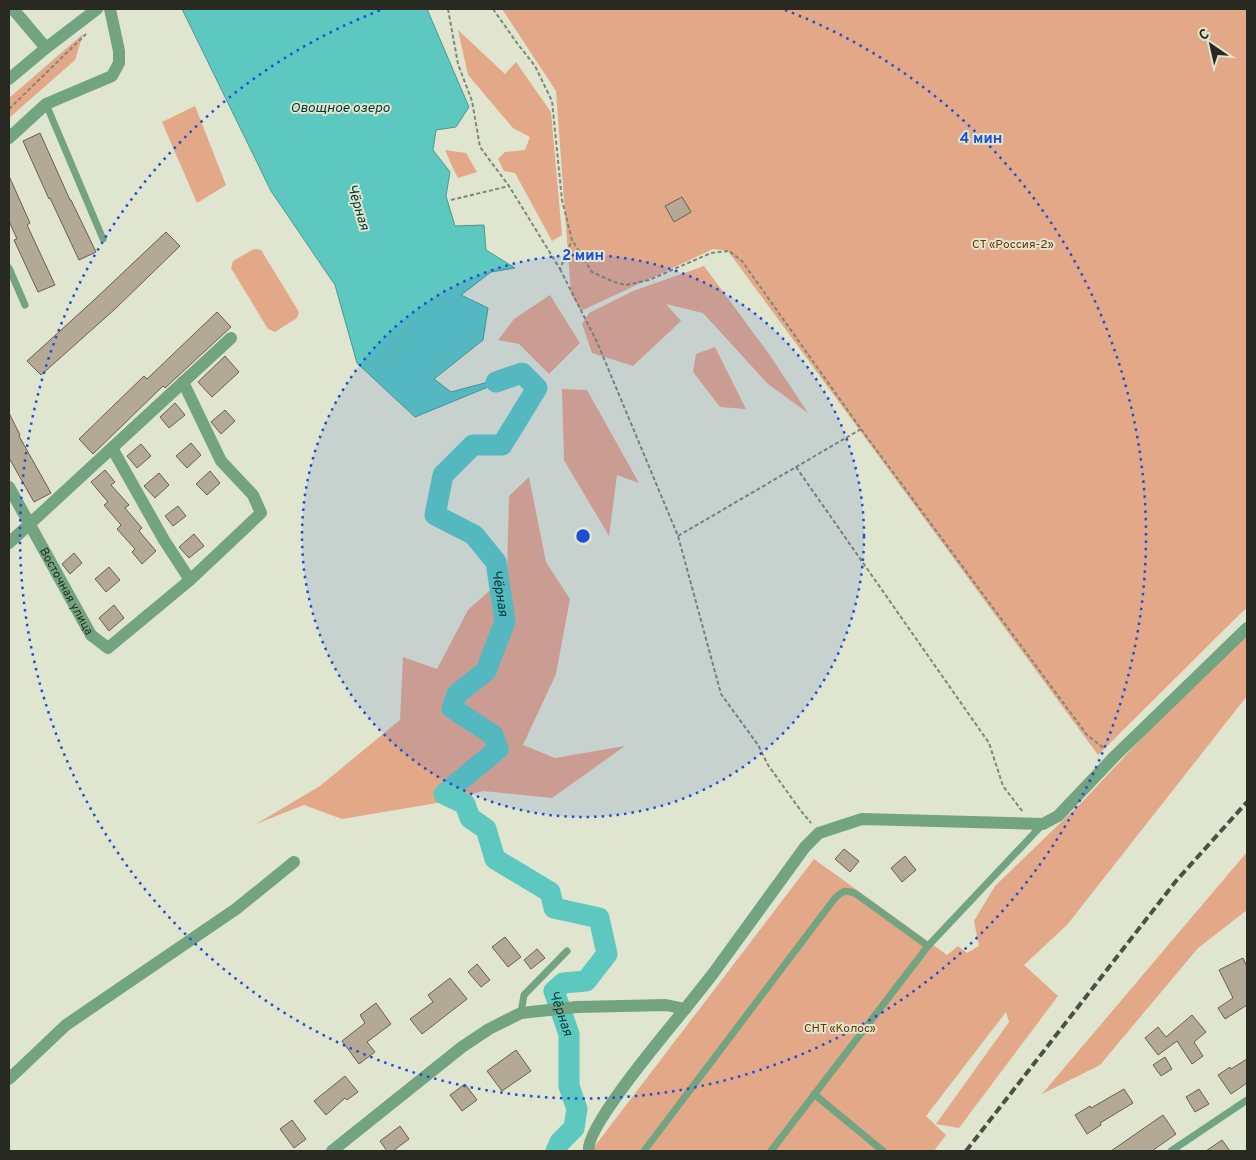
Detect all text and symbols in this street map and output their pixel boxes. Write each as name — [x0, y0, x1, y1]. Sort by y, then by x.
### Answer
north arrow — [1186, 20, 1236, 70]
text: С — [1196, 26, 1213, 45]
water label: Овощное озеро — [290, 100, 390, 117]
text: 4 мин — [960, 130, 1002, 149]
water label: Чёрная — [343, 183, 373, 233]
park label: СТ «Россия-2» — [972, 237, 1054, 253]
text: 2 мин — [562, 247, 604, 266]
centre of rings — [574, 527, 592, 545]
street label: Восточная улица — [35, 545, 96, 638]
water label: Чёрная — [487, 569, 511, 619]
water label: Чёрная — [545, 989, 576, 1039]
park label: СНТ «Колос» — [804, 1021, 876, 1037]

